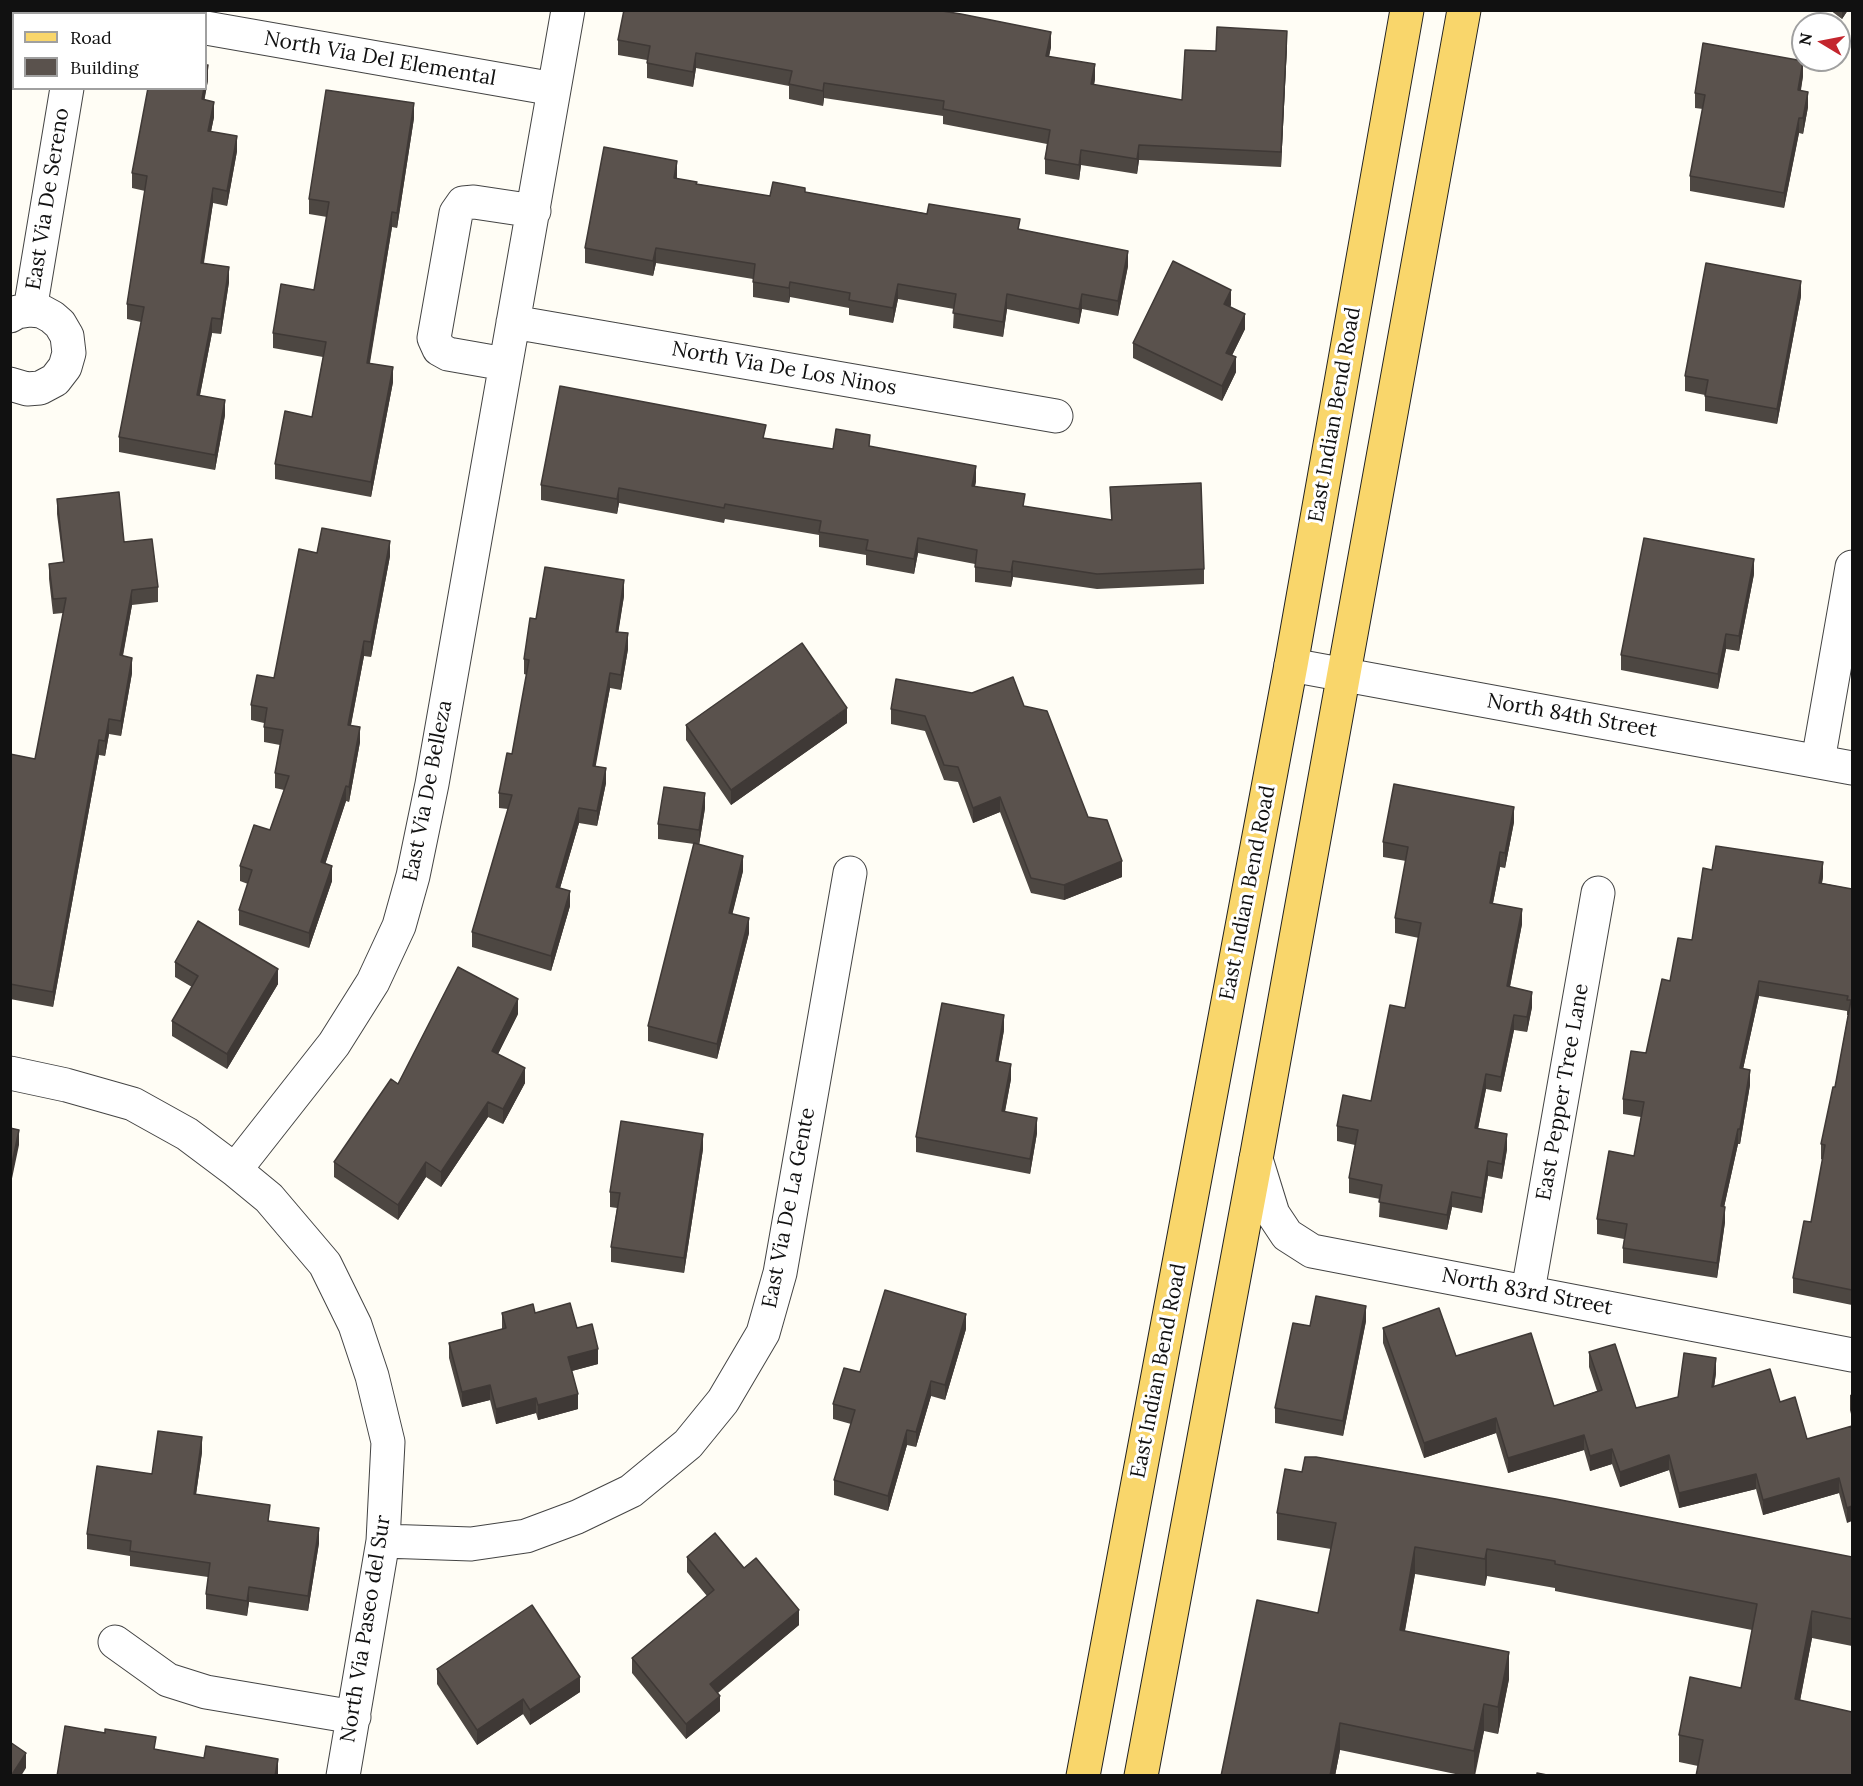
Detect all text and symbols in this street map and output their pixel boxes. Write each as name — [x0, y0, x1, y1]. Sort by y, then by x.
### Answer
legend — [12, 12, 207, 90]
north arrow — [1791, 12, 1851, 72]
text: Road — [70, 26, 112, 49]
street label: North Via Del Elemental — [262, 26, 498, 92]
text: N — [1794, 31, 1816, 47]
text: Building — [70, 56, 138, 79]
street label: East Via De Sereno — [21, 106, 75, 292]
street label: East Indian Bend Road — [1304, 305, 1366, 525]
street label: North Via De Los Ninos — [670, 337, 898, 401]
street label: North 84th Street — [1485, 689, 1659, 743]
street label: East Via De Belleza — [398, 698, 458, 884]
street label: East Indian Bend Road — [1215, 783, 1281, 1003]
street label: East Pepper Tree Lane — [1531, 981, 1595, 1203]
street label: East Via De La Gente — [757, 1106, 821, 1310]
street label: East Indian Bend Road — [1126, 1261, 1192, 1481]
street label: North 83rd Street — [1439, 1263, 1615, 1321]
street label: North Via Paseo del Sur — [336, 1513, 396, 1745]

